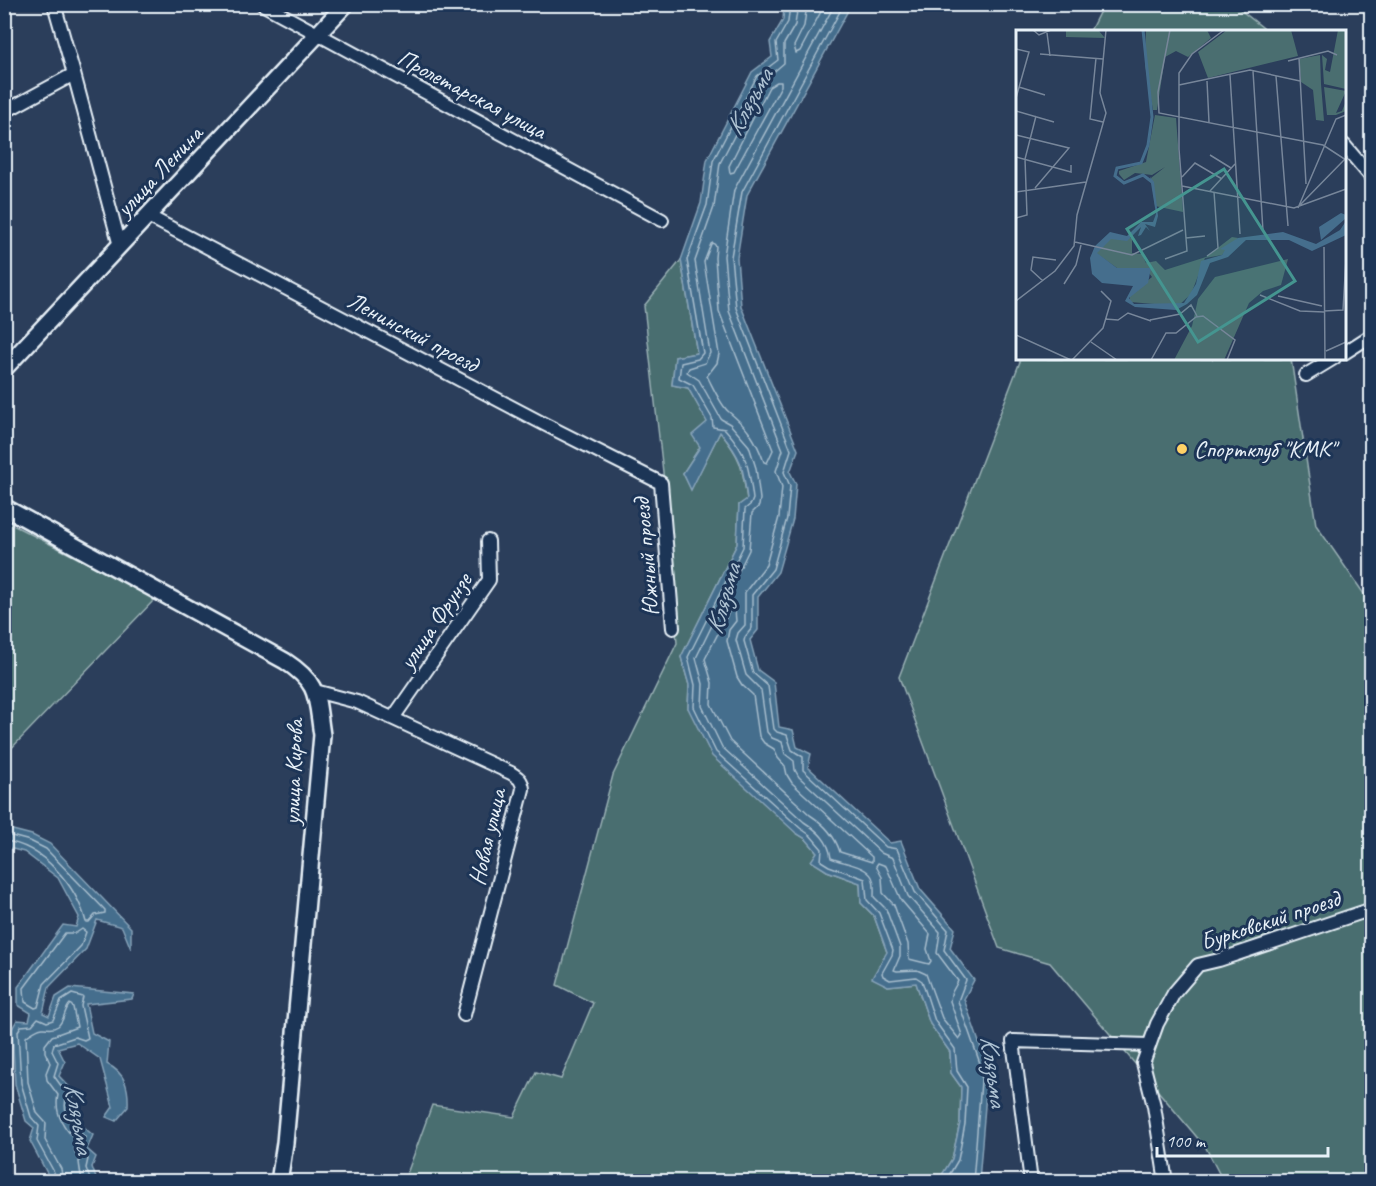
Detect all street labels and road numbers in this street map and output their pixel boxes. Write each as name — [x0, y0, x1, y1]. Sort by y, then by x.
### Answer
street label: Пролетарская улица — [392, 42, 553, 146]
street label: улица Ленина — [108, 117, 210, 224]
street label: Ленинский проезд — [342, 285, 486, 380]
street label: Южный проезд — [626, 494, 666, 617]
street label: улица Фрунзе — [391, 565, 479, 677]
street label: улица Кирова — [276, 716, 310, 827]
street label: Новая улица — [461, 784, 513, 888]
street label: Бурковский проезд — [1196, 883, 1346, 957]

